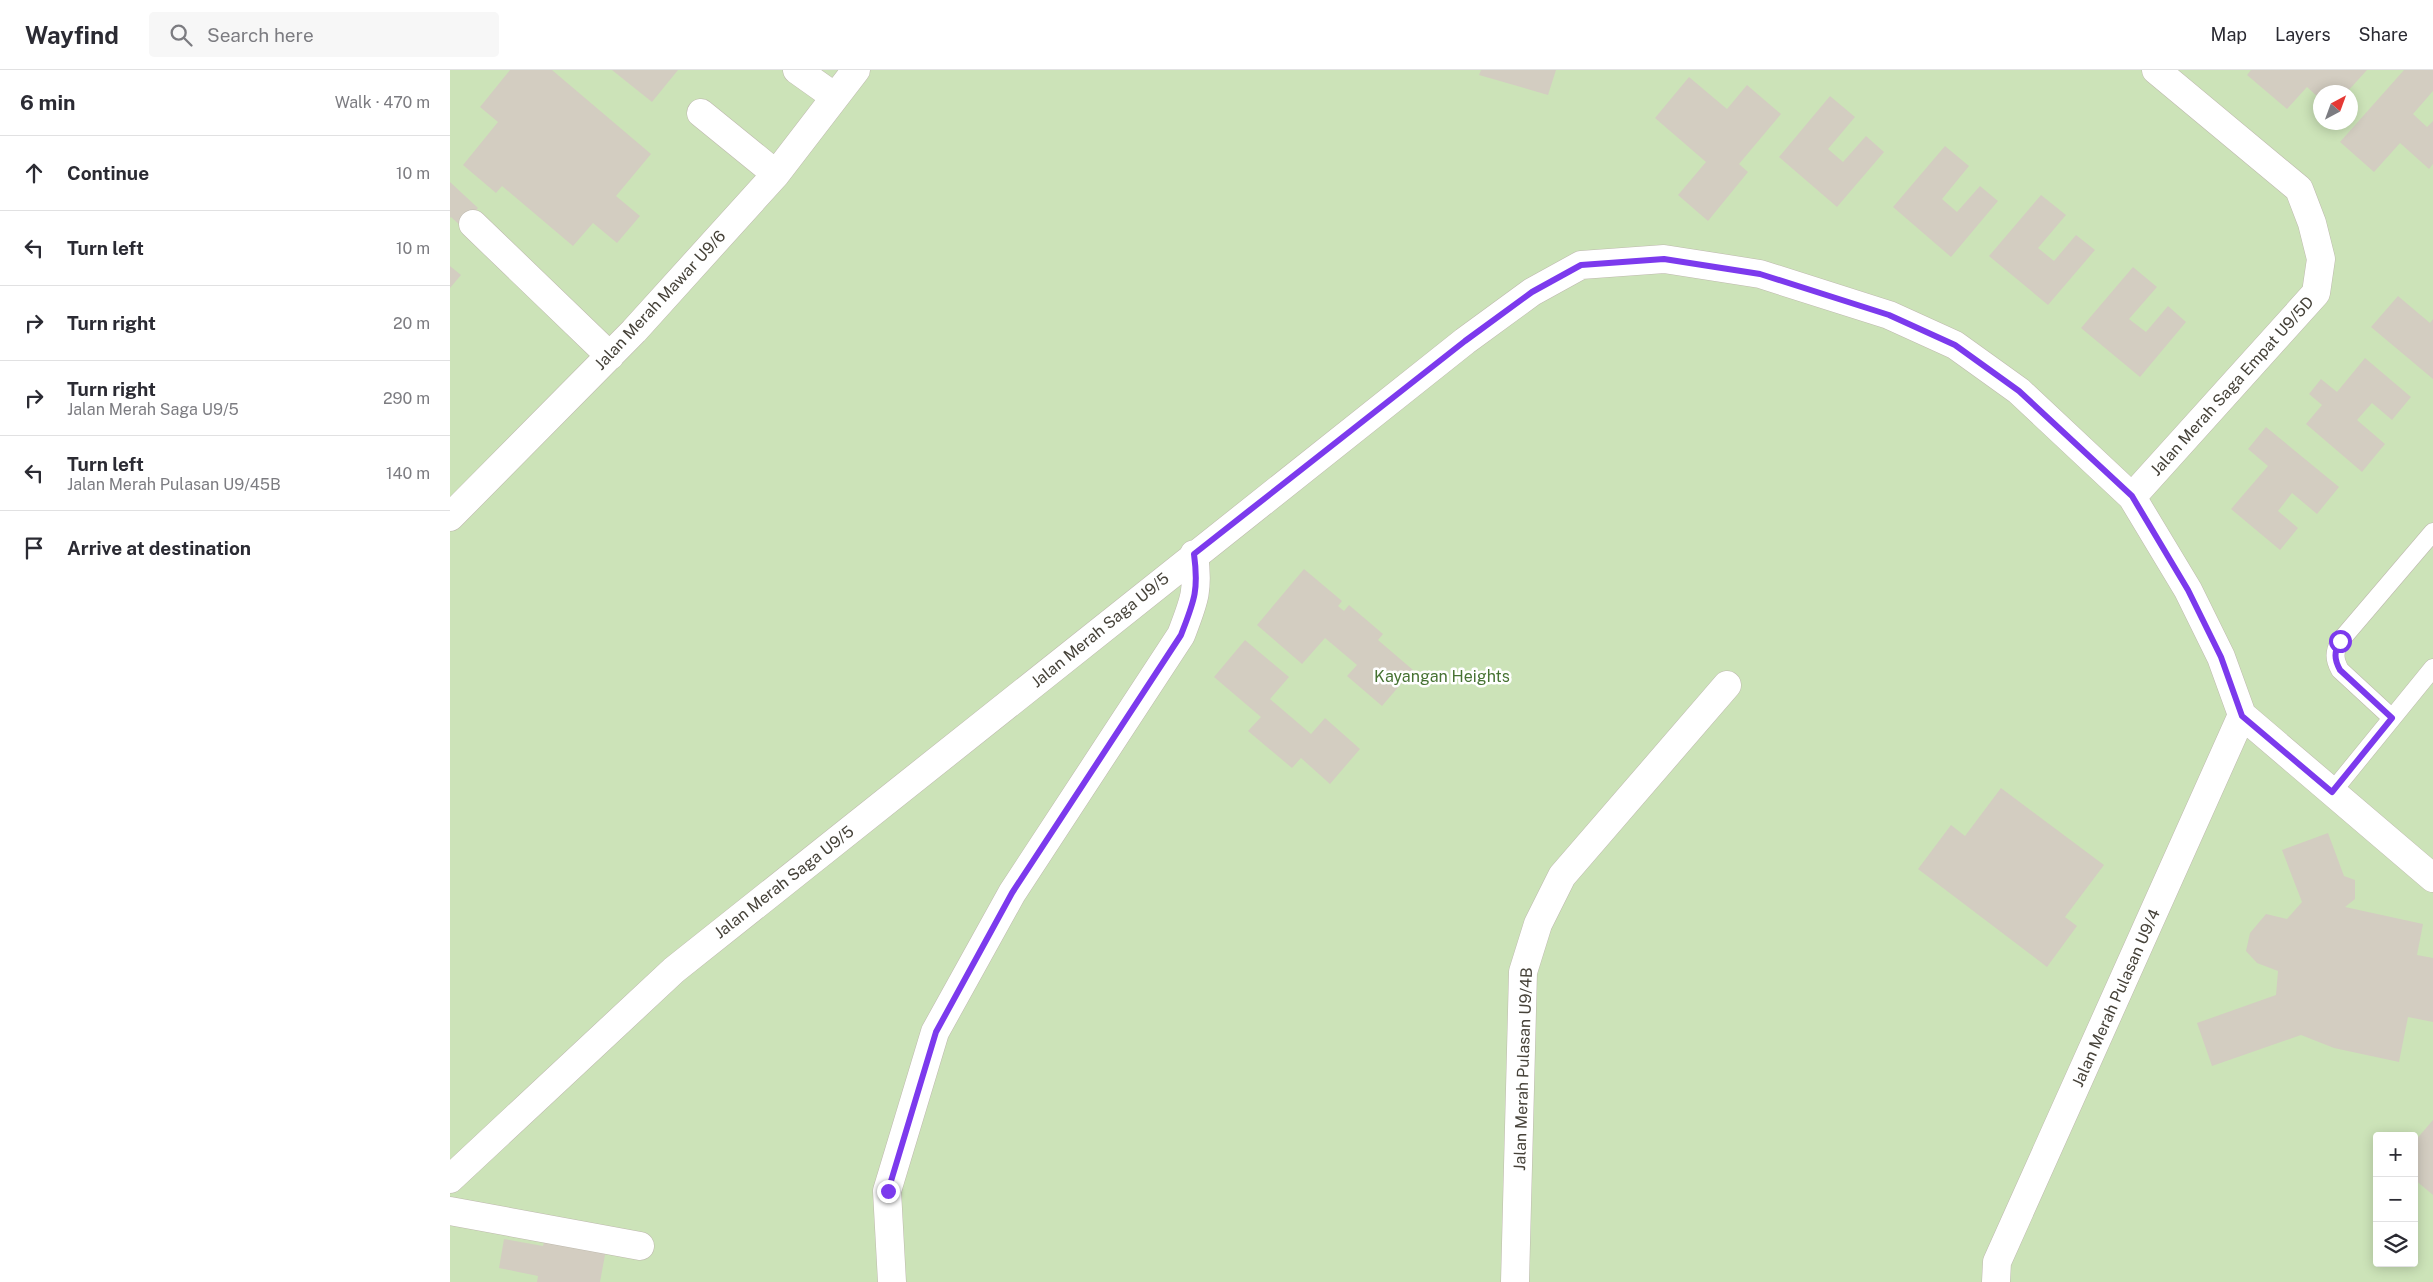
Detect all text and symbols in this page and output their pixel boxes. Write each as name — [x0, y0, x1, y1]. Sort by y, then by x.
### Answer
search box — [149, 12, 499, 57]
text: Wayfind — [25, 21, 119, 49]
icon: search — [167, 21, 195, 49]
text: Search here — [207, 24, 314, 46]
text: Map — [2211, 24, 2247, 45]
text: Layers — [2275, 24, 2331, 45]
text: Share — [2359, 24, 2408, 45]
north arrow — [2313, 85, 2358, 130]
text: 6 min — [20, 90, 76, 115]
text: Walk · 470 m — [335, 93, 430, 112]
icon: ahead — [20, 159, 48, 187]
text: Continue — [67, 162, 149, 184]
text: 10 m — [396, 164, 430, 183]
street label: Jalan Merah Mawar U9/6 — [590, 226, 730, 374]
icon: left — [20, 234, 48, 262]
text: Turn left — [67, 237, 144, 259]
text: 10 m — [396, 239, 430, 258]
street label: Jalan Merah Saga Empat U9/5D — [2146, 292, 2318, 480]
icon: right — [20, 309, 48, 337]
text: Turn right — [67, 312, 156, 334]
text: 20 m — [393, 314, 430, 333]
text: Turn right — [67, 378, 156, 400]
icon: right — [20, 384, 48, 412]
text: 290 m — [383, 389, 430, 408]
text: Jalan Merah Saga U9/5 — [67, 400, 239, 419]
text: Turn left — [67, 453, 144, 475]
icon: left — [20, 459, 48, 487]
text: 140 m — [386, 464, 430, 483]
text: Jalan Merah Pulasan U9/45B — [67, 475, 281, 494]
icon: arrive — [20, 534, 48, 562]
text: Arrive at destination — [67, 537, 251, 559]
street label: Jalan Merah Saga U9/5 — [1027, 569, 1173, 691]
route start — [2329, 630, 2352, 653]
park label: Kayangan Heights — [1374, 667, 1510, 686]
street label: Jalan Merah Saga U9/5 — [710, 822, 858, 942]
street label: Jalan Merah Pulasan U9/4 — [2068, 906, 2164, 1090]
street label: Jalan Merah Pulasan U9/4B — [1510, 967, 1536, 1171]
map controls — [2373, 1132, 2418, 1267]
button: + — [2373, 1132, 2418, 1177]
button: − — [2373, 1177, 2418, 1222]
route end — [877, 1180, 900, 1203]
button: layers — [2373, 1222, 2418, 1267]

